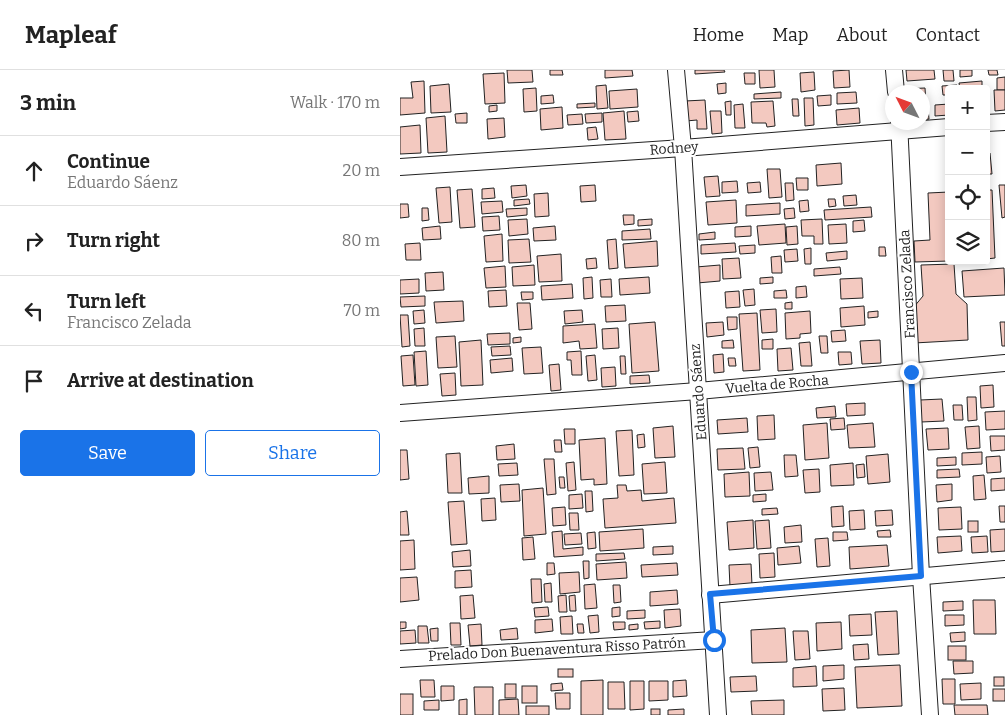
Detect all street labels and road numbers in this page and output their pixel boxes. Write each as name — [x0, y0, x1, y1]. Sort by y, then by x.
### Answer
street label: Rodney — [649, 138, 700, 159]
street label: Francisco Zelada — [896, 229, 919, 339]
street label: Eduardo Sáenz — [687, 343, 710, 441]
street label: Vuelta de Rocha — [725, 371, 830, 397]
street label: Prelado Don Buenaventura Risso Patrón — [428, 634, 686, 665]

